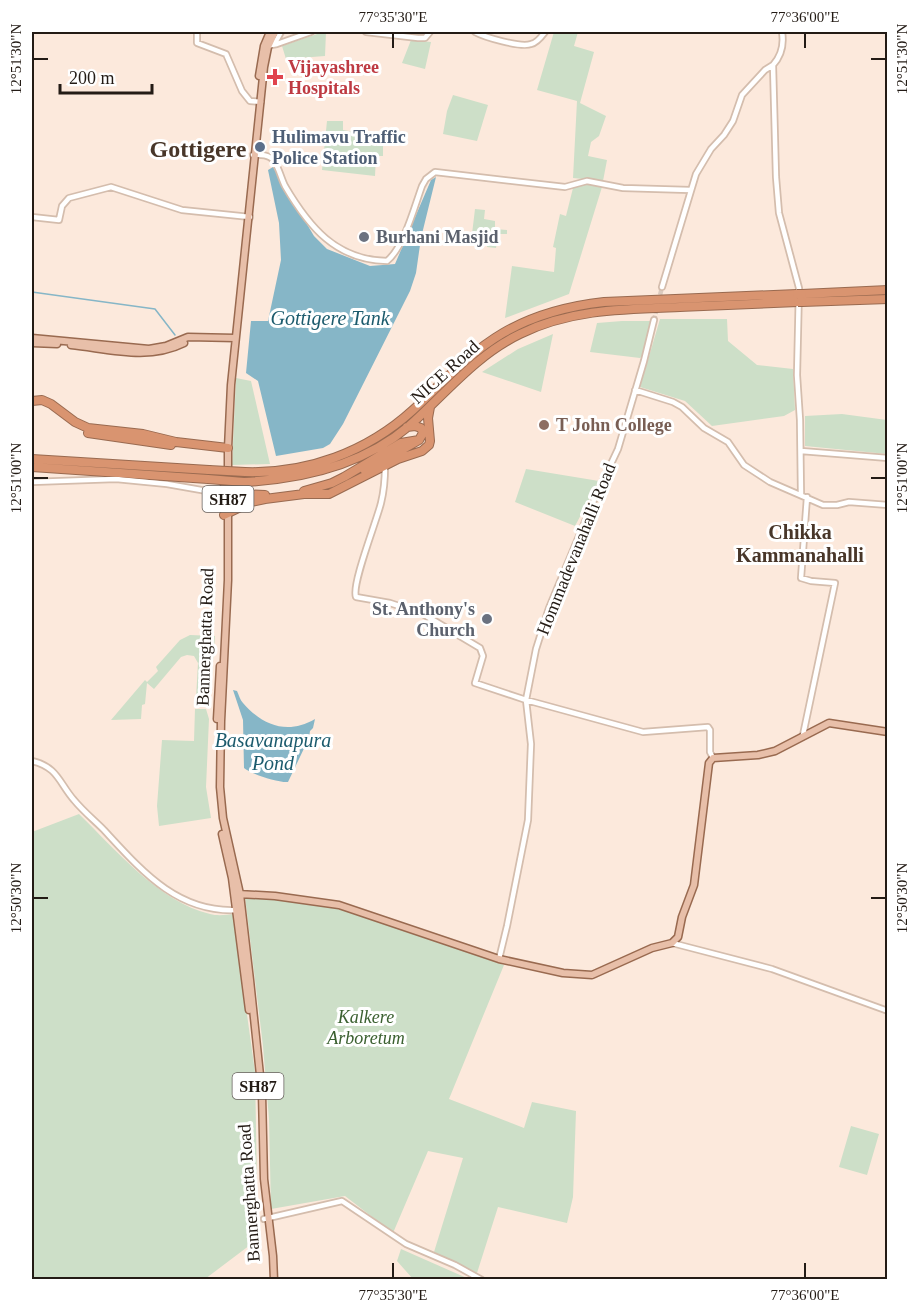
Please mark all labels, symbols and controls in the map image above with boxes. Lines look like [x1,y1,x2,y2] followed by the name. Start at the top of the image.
[359,9,428,25] text: 77°35'30"E
[771,9,840,25] text: 77°36'00"E
[8,24,24,94] text: 12°51'30"N
[894,24,910,94] text: 12°51'30"N
[60,57,152,95] scale bar
[288,57,379,98] place label: Vijayashree Hospitals
[69,68,115,88] text: 200 m
[266,68,284,86] marker: Vijayashree Hospitals
[272,127,406,168] place label: Hulimavu Traffic Police Station
[150,136,247,162] district label: Gottigere
[253,140,267,154] marker: Hulimavu Traffic Police Station
[376,227,499,247] place label: Burhani Masjid
[357,230,371,244] marker: Burhani Masjid
[270,307,391,330] water label: Gottigere Tank
[407,336,483,408] street label: NICE Road
[556,415,672,435] place label: T John College
[537,418,551,432] marker: T John College
[8,443,24,513] text: 12°51'00"N
[894,443,910,513] text: 12°51'00"N
[532,460,620,638] street label: Hommadevanahalli Road
[202,486,254,512] road number: SH87
[736,521,864,566] district label: Chikka Kammanahalli
[193,568,217,706] street label: Bannerghatta Road
[372,599,475,640] place label: St. Anthony's Church
[480,612,494,626] marker: St. Anthony's Church
[215,729,331,774] water label: Basavanapura Pond
[8,863,24,933] text: 12°50'30"N
[894,863,910,933] text: 12°50'30"N
[326,1007,405,1048] park label: Kalkere Arboretum
[232,1073,284,1099] road number: SH87
[234,1123,264,1263] street label: Bannerghatta Road
[359,1287,428,1303] text: 77°35'30"E
[771,1287,840,1303] text: 77°36'00"E

